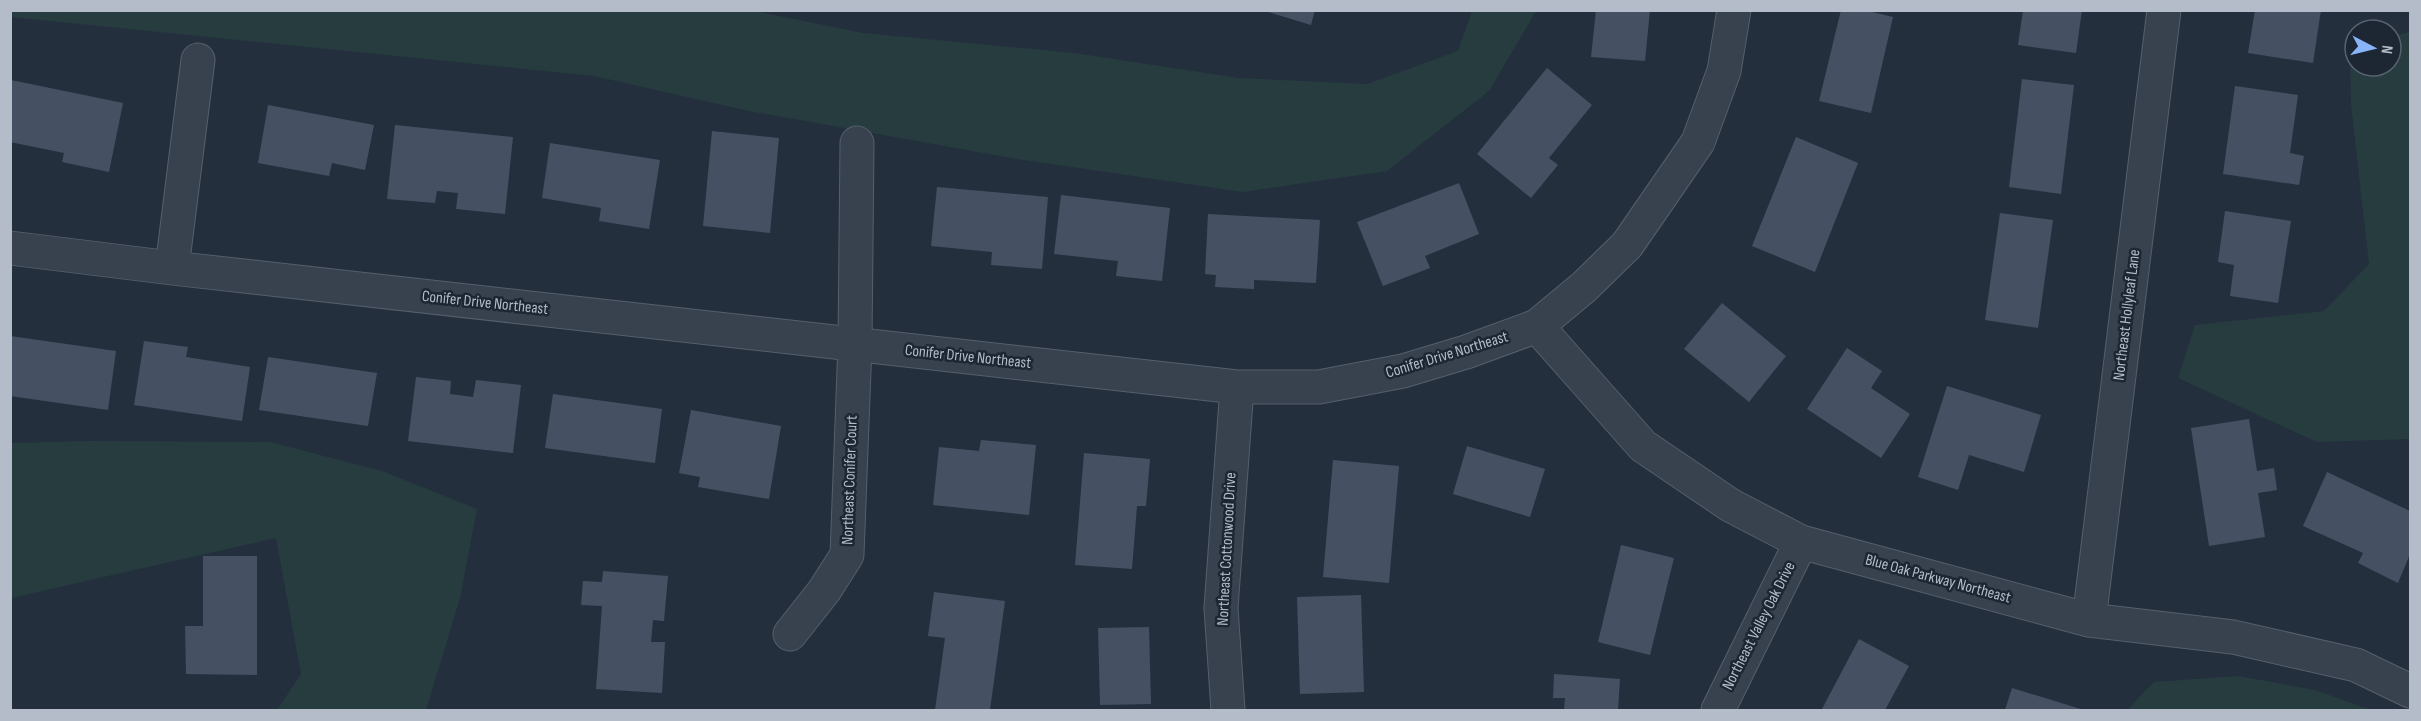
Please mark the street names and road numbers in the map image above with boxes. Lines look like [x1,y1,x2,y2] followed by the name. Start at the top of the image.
[2110,248,2144,382] street label: Northeast Hollyleaf Lane
[421,287,549,319] street label: Conifer Drive Northeast
[1384,327,1511,383] street label: Conifer Drive Northeast
[904,341,1032,373] street label: Conifer Drive Northeast
[838,415,862,545] street label: Northeast Conifer Court
[1213,472,1241,626] street label: Northeast Cottonwood Drive
[1863,550,2013,608] street label: Blue Oak Parkway Northeast
[1718,559,1800,693] street label: Northeast Valley Oak Drive

